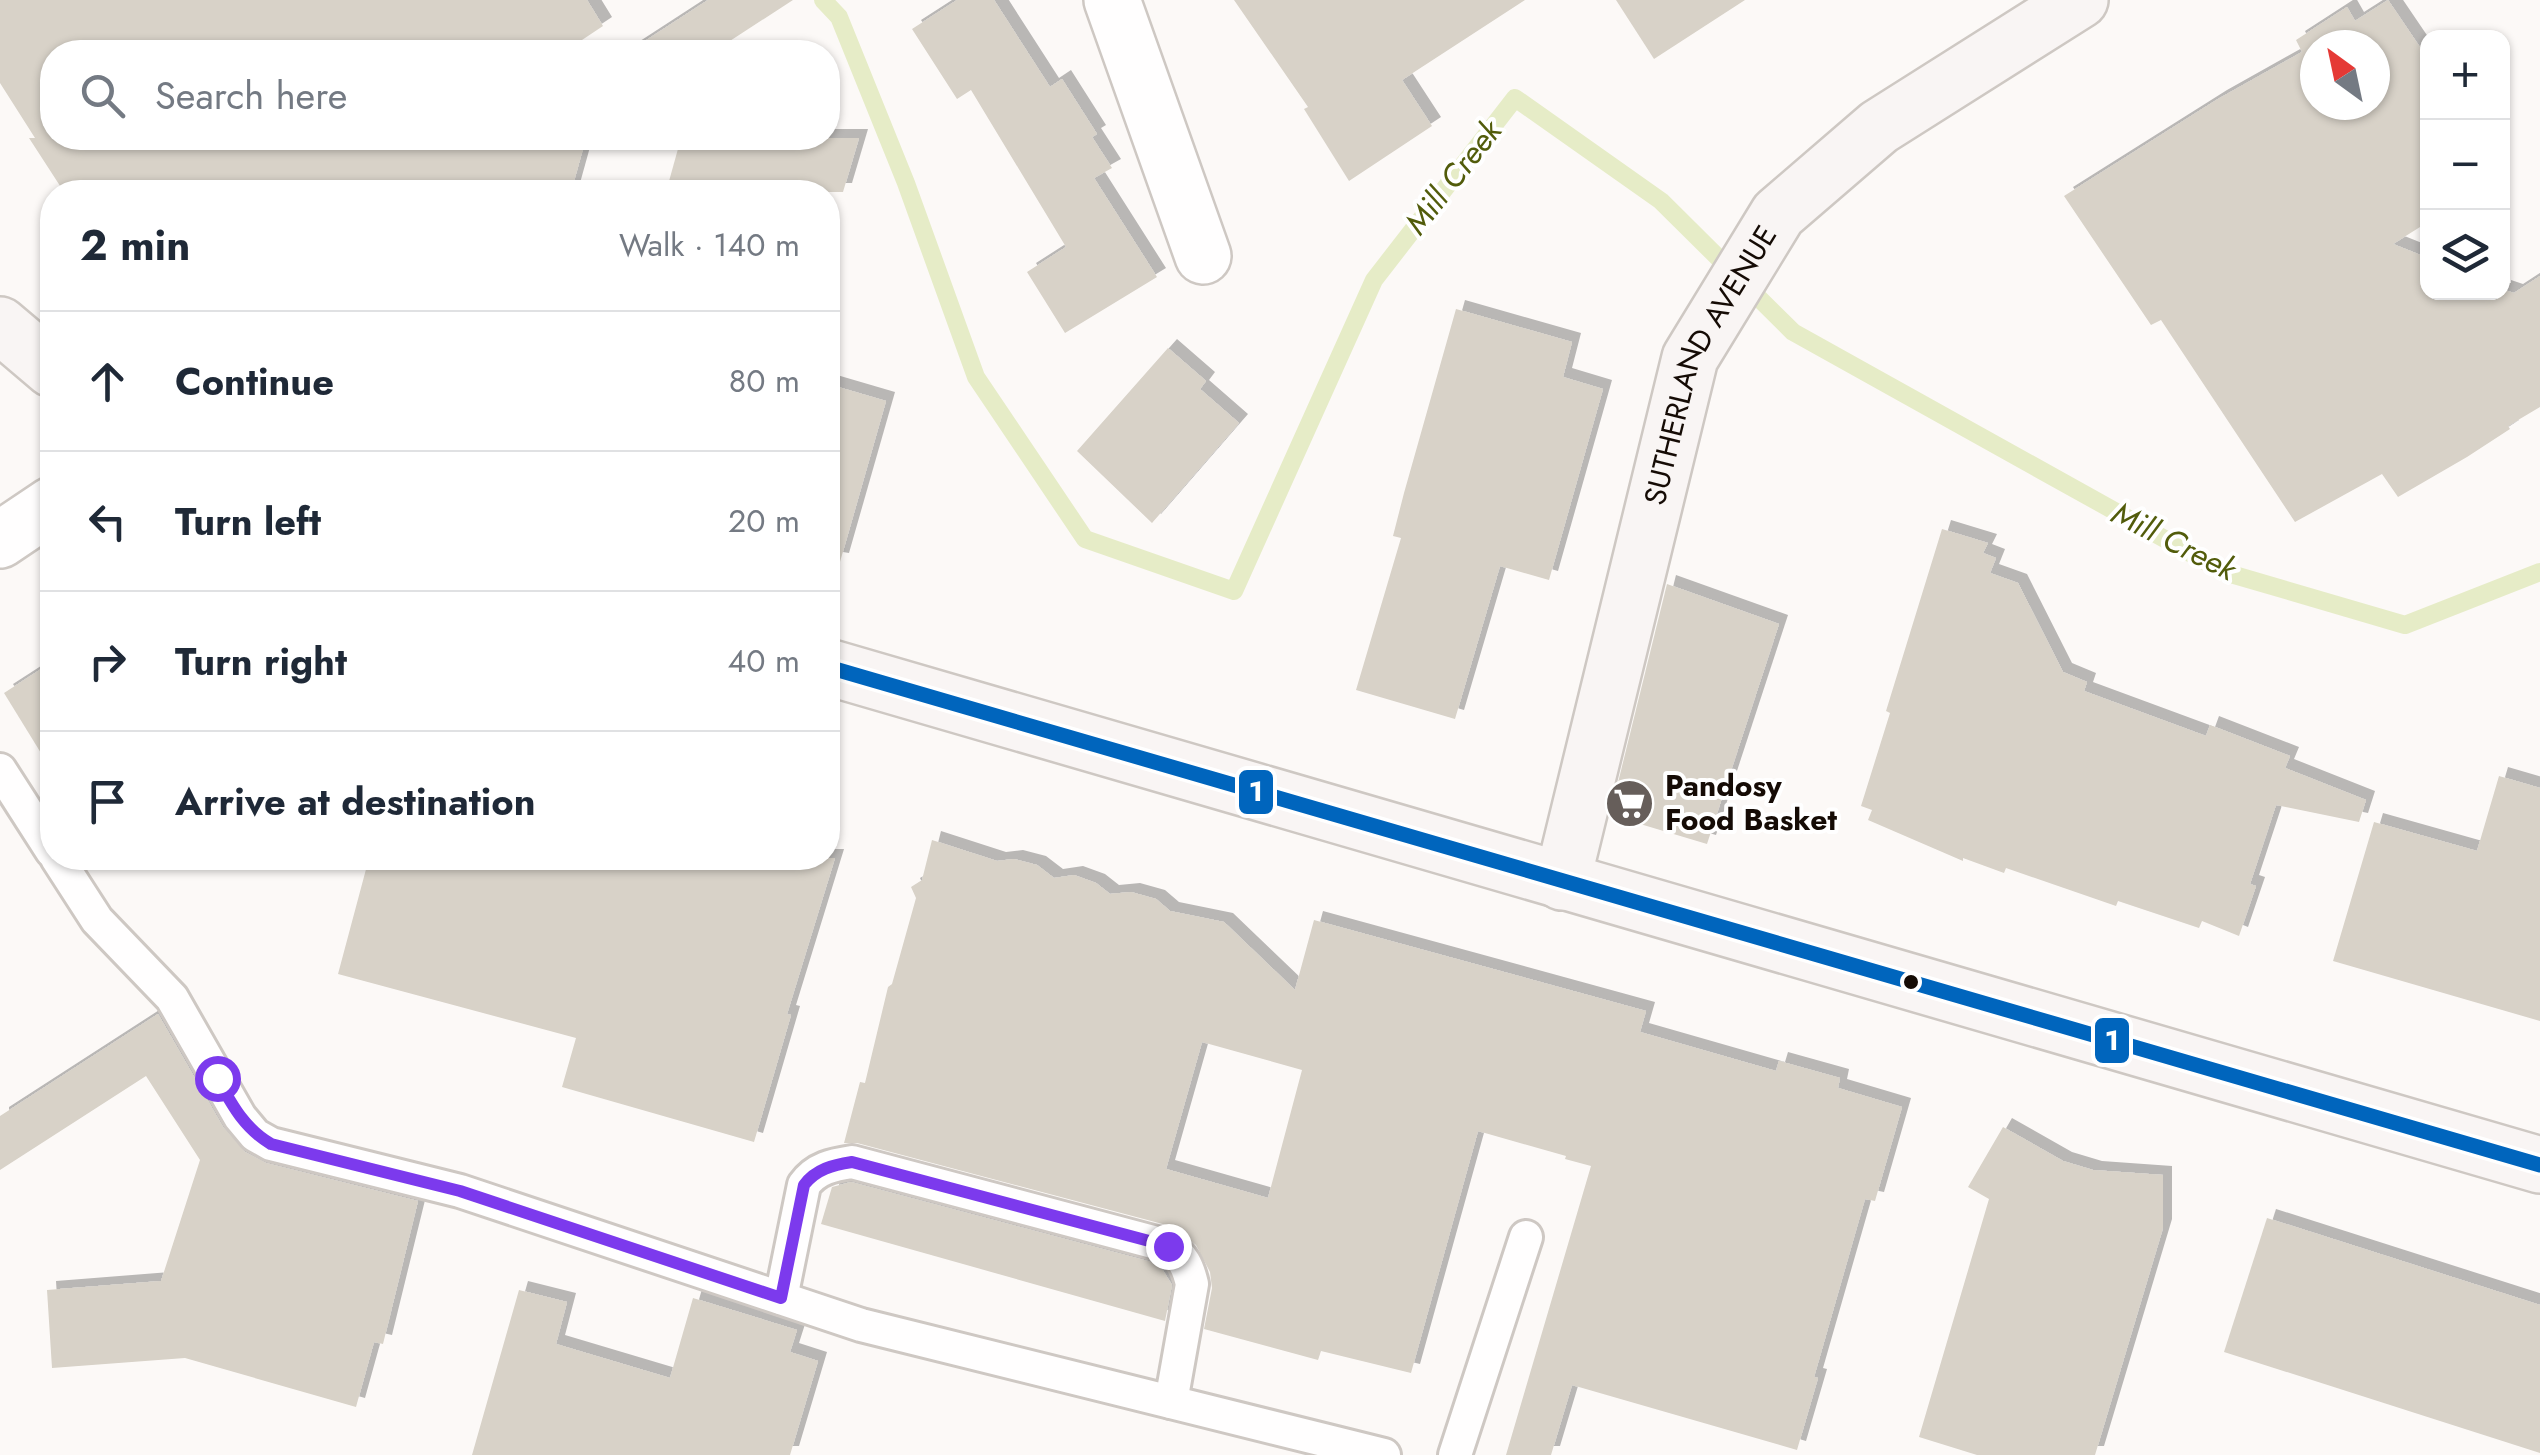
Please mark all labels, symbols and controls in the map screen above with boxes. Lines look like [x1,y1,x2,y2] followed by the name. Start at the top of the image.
[2300,30,2390,120] north arrow
[2420,30,2510,300] map controls
[2420,30,2510,120] button: +
[40,40,840,150] search box
[75,68,130,123] icon: search
[155,68,347,123] text: Search here
[1394,109,1513,244] water label: Mill Creek
[2420,120,2510,210] button: −
[2420,210,2510,300] button: layers
[80,215,190,276] text: 2 min
[1633,217,1787,509] street label: SUTHERLAND AVENUE
[619,222,800,268] text: Walk · 140 m
[80,354,135,409] icon: ahead
[175,354,334,409] text: Continue
[729,358,800,404] text: 80 m
[2104,490,2245,593] water label: Mill Creek
[80,494,135,549] icon: left
[175,494,321,549] text: Turn left
[728,498,800,544] text: 20 m
[80,634,135,689] icon: right
[175,634,347,689] text: Turn right
[728,638,800,684] text: 40 m
[1665,764,1837,841] place label: Pandosy Food Basket
[1237,768,1275,816] line badge: 1
[1249,771,1263,812] text: 1
[80,774,135,829] icon: arrive
[175,774,536,829] text: Arrive at destination
[1604,777,1656,829] supermarket icon: Pandosy Food Basket
[1901,972,1921,992] unlabelled marker
[2093,1016,2131,1065] line badge: 1
[2105,1020,2119,1061] text: 1
[195,1056,241,1102] route start
[1146,1224,1192,1270] route end

